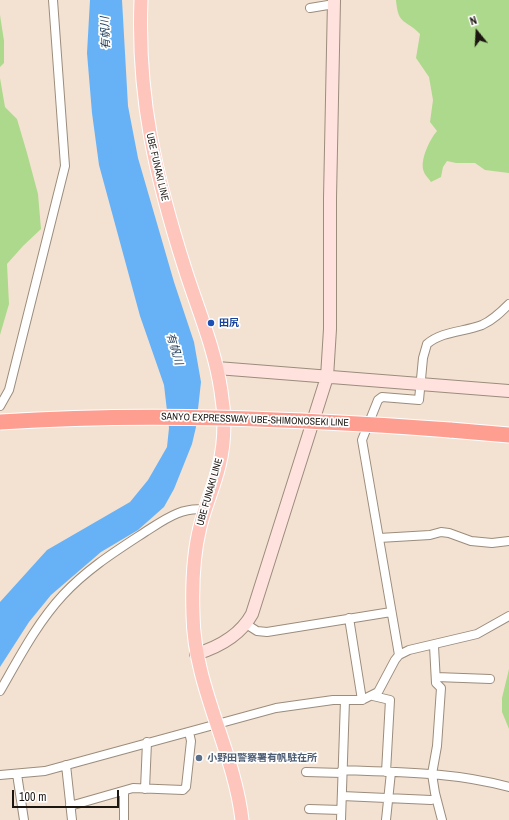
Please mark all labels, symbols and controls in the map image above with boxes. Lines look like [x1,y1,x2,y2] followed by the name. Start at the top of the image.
[457,12,497,52] north arrow
[468,13,479,28] text: N
[99,16,113,50] water label: 有帆川
[143,132,171,202] street label: UBE FUNAKI LINE
[219,317,239,329] place label: 田尻
[206,318,216,328] marker: 田尻
[163,331,185,367] water label: 有帆川
[161,411,349,429] street label: SANYO EXPRESSWAY UBE-SHIMONOSEKI LINE
[195,457,225,527] street label: UBE FUNAKI LINE
[207,752,317,764] place label: 小野田警察署有帆駐在所
[194,753,204,763] marker: 小野田警察署有帆駐在所
[14,782,121,808] scale bar
[19,789,46,805] text: 100 m

